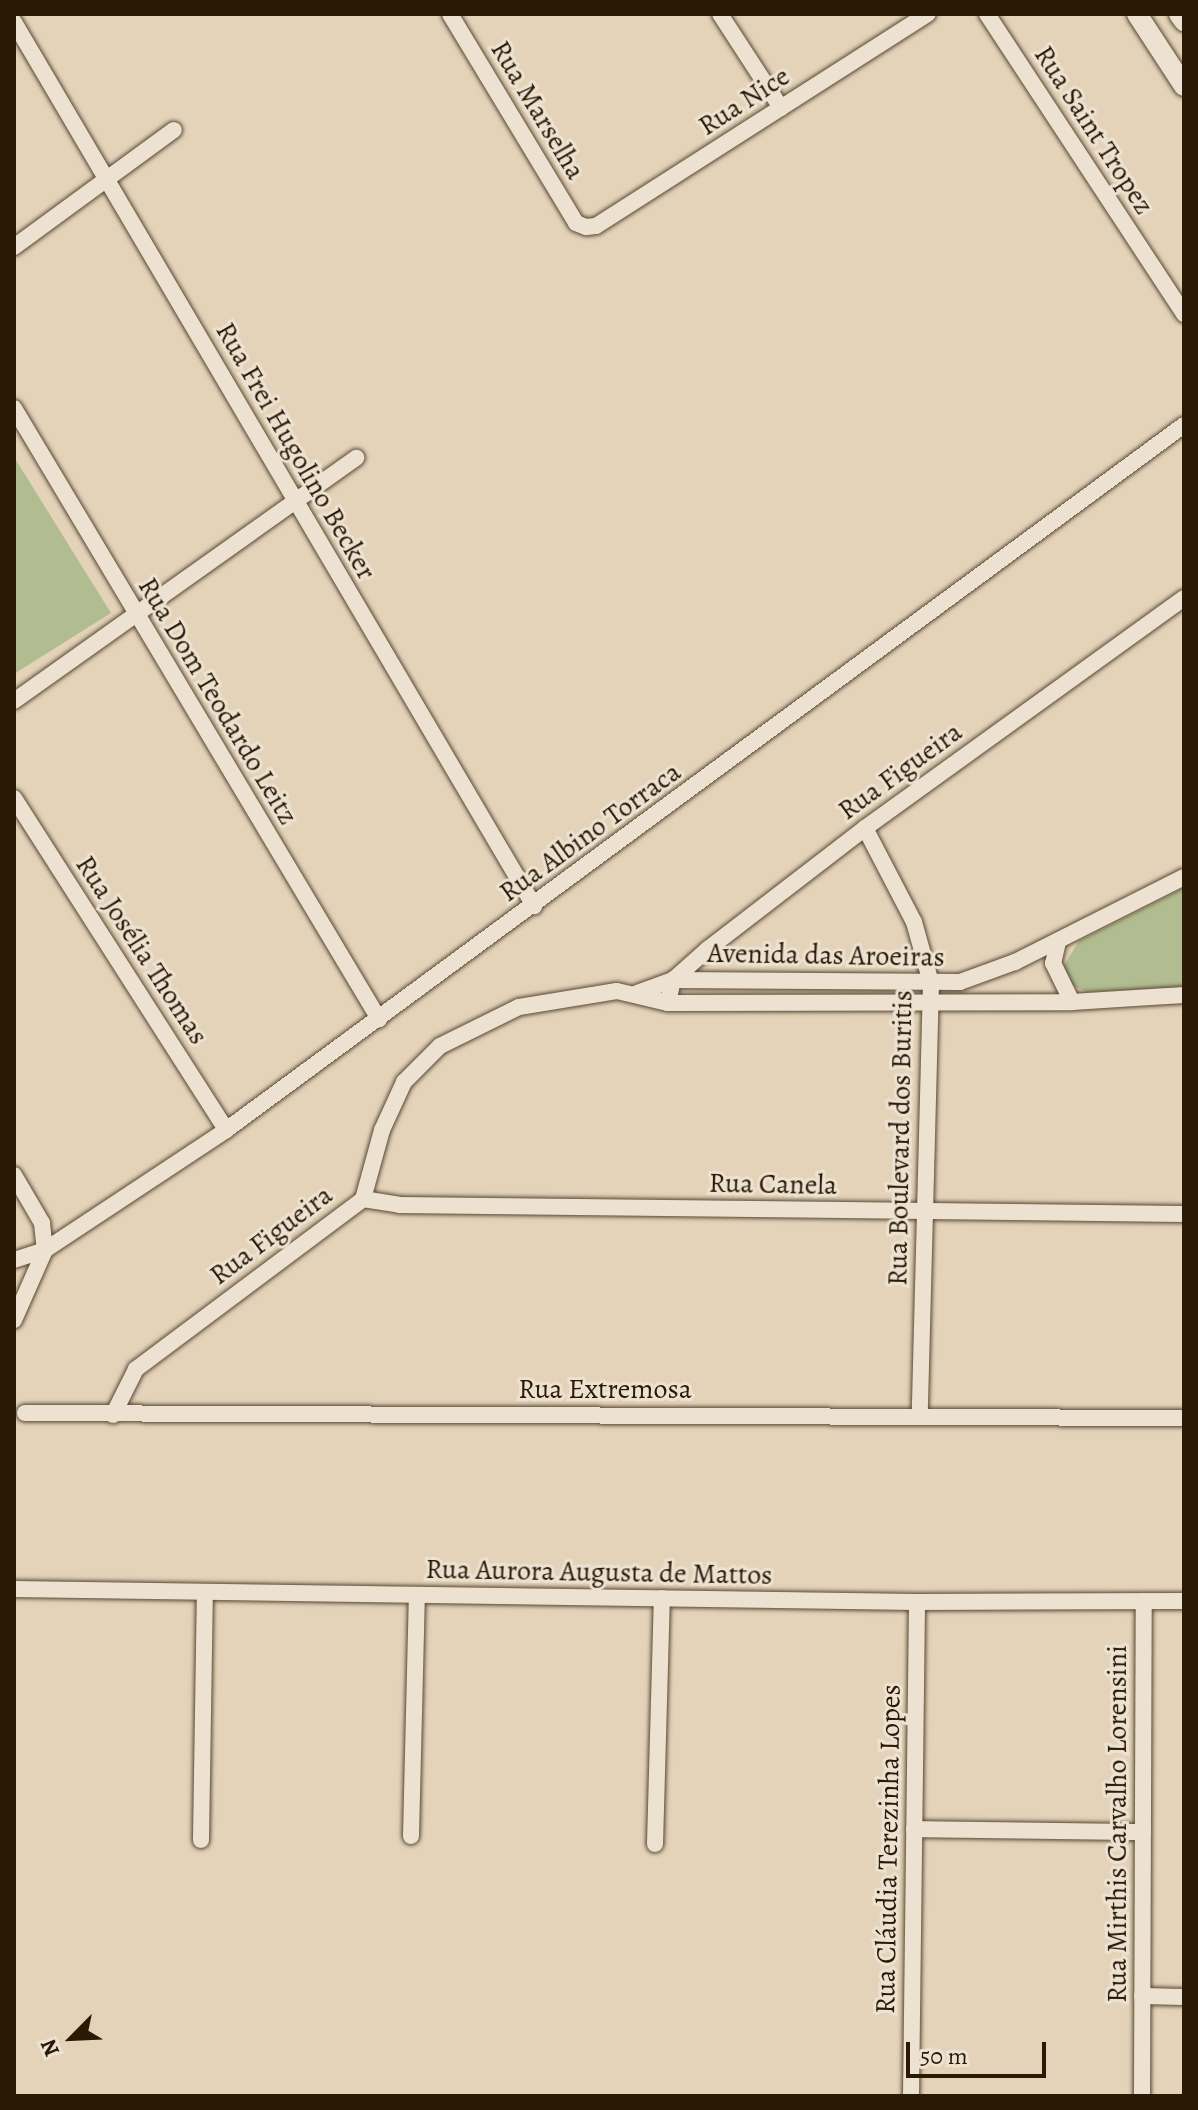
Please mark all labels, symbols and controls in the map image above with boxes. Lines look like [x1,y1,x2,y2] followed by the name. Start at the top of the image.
[483,35,593,185] street label: Rua Marselha
[1027,39,1161,221] street label: Rua Saint Tropez
[692,59,796,143] street label: Rua Nice
[209,316,383,586] street label: Rua Frei Hugolino Becker
[131,571,305,831] street label: Rua Dom Teodardo Leitz
[832,715,968,827] street label: Rua Figueira
[493,755,687,909] street label: Rua Albino Torraca
[68,849,216,1051] street label: Rua Josélia Thomas
[707,936,945,974] street label: Avenida das Aroeiras
[881,990,919,1286] street label: Rua Boulevard dos Buritis
[709,1166,837,1202] street label: Rua Canela
[203,1178,339,1292] street label: Rua Figueira
[518,1372,692,1406] street label: Rua Extremosa
[425,1552,773,1592] street label: Rua Aurora Augusta de Mattos
[1100,1645,1134,2003] street label: Rua Mirthis Carvalho Lorensini
[868,1684,908,2014] street label: Rua Cláudia Terezinha Lopes
[32,1998,112,2078] north arrow
[910,2026,1050,2076] scale bar
[33,2034,67,2061] text: N
[920,2040,968,2072] text: 50 m

